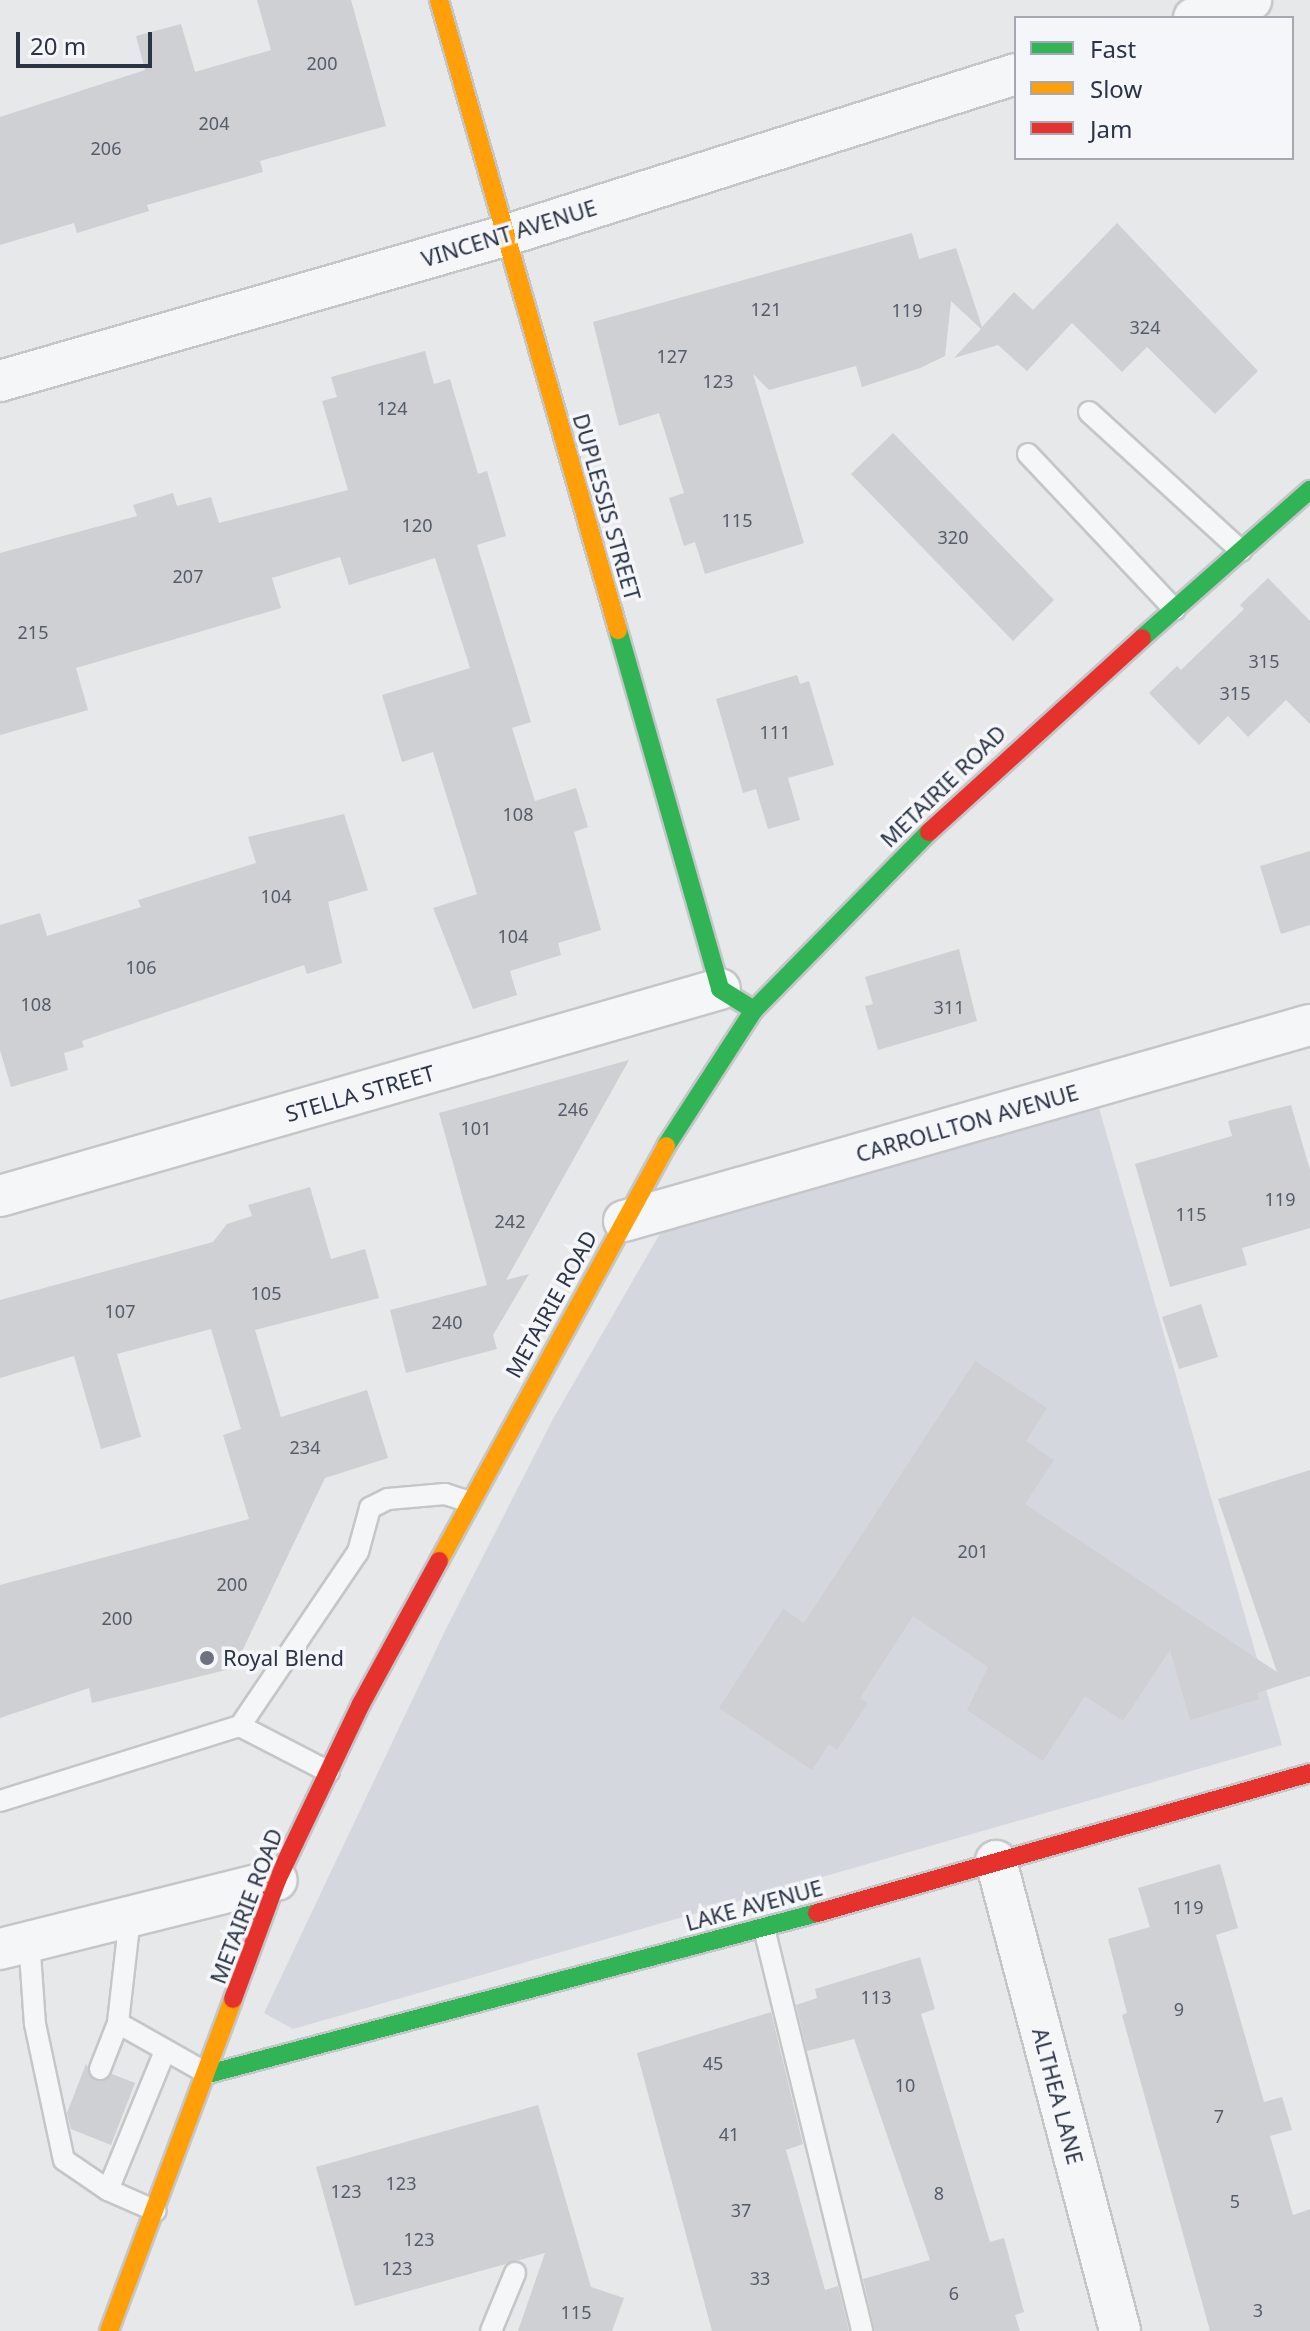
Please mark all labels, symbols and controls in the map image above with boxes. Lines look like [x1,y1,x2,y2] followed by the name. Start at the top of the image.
[20,16,156,66] scale bar
[1014,16,1294,160] legend
[30,29,86,62] text: 20 m
[1090,32,1136,65] text: Fast
[307,52,337,74] house number: 200
[1090,72,1142,105] text: Slow
[199,112,229,134] house number: 204
[1090,112,1132,145] text: Jam
[91,137,121,159] house number: 206
[418,194,600,272] street label: VINCENT AVENUE
[751,298,781,320] house number: 121
[892,299,922,321] house number: 119
[1130,316,1160,338] house number: 324
[657,345,687,367] house number: 127
[703,370,733,392] house number: 123
[377,397,407,419] house number: 124
[568,410,646,604] street label: DUPLESSIS STREET
[722,509,752,531] house number: 115
[402,514,432,536] house number: 120
[938,526,968,548] house number: 320
[173,565,203,587] house number: 207
[18,621,48,643] house number: 215
[1249,650,1279,672] house number: 315
[1220,682,1250,704] house number: 315
[875,720,1011,852] street label: METAIRIE ROAD
[760,721,790,743] house number: 111
[503,803,533,825] house number: 108
[261,885,291,907] house number: 104
[498,925,528,947] house number: 104
[126,956,156,978] house number: 106
[21,993,51,1015] house number: 108
[934,996,964,1018] house number: 311
[282,1059,438,1127] street label: STELLA STREET
[853,1079,1081,1167] street label: CARROLLTON AVENUE
[558,1098,588,1120] house number: 246
[461,1117,491,1139] house number: 101
[1265,1188,1295,1210] house number: 119
[1176,1203,1206,1225] house number: 115
[495,1210,525,1232] house number: 242
[500,1226,602,1382] street label: METAIRIE ROAD
[251,1282,281,1304] house number: 105
[105,1300,135,1322] house number: 107
[432,1311,462,1333] house number: 240
[290,1436,320,1458] house number: 234
[958,1540,988,1562] house number: 201
[217,1573,247,1595] house number: 200
[102,1607,132,1629] house number: 200
[223,1645,344,1671] place label: Royal Blend
[198,1649,216,1667] marker: Royal Blend
[204,1825,288,1987] street label: METAIRIE ROAD
[683,1874,825,1936] street label: LAKE AVENUE
[1173,1896,1203,1918] house number: 119
[861,1986,891,2008] house number: 113
[1174,1998,1184,2020] house number: 9
[1027,2025,1089,2167] street label: ALTHEA LANE
[703,2052,723,2074] house number: 45
[895,2074,915,2096] house number: 10
[1214,2105,1224,2127] house number: 7
[719,2123,739,2145] house number: 41
[386,2172,416,2194] house number: 123
[331,2180,361,2202] house number: 123
[934,2182,944,2204] house number: 8
[1230,2190,1240,2212] house number: 5
[731,2199,751,2221] house number: 37
[404,2228,434,2250] house number: 123
[382,2257,412,2279] house number: 123
[750,2267,770,2289] house number: 33
[949,2282,959,2304] house number: 6
[1253,2299,1263,2321] house number: 3
[561,2301,591,2323] house number: 115

